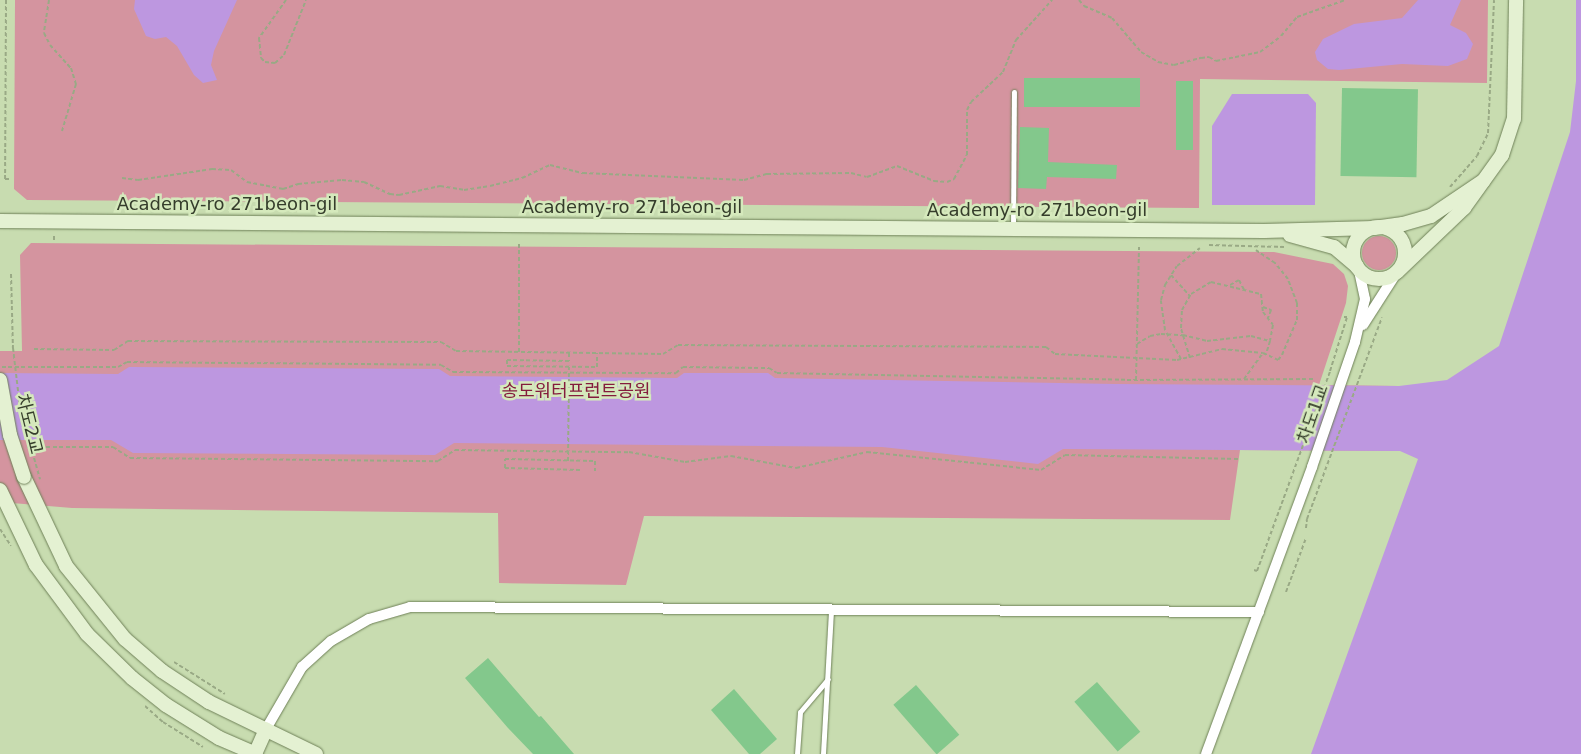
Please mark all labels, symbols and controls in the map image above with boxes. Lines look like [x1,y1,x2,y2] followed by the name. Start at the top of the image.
[117,193,337,215] street label: Academy-ro 271beon-gil
[522,196,742,218] street label: Academy-ro 271beon-gil
[927,199,1147,221] street label: Academy-ro 271beon-gil
[501,380,651,402] park label: 송도워터프런트공원
[1293,382,1333,446] street label: 차도1교
[11,392,47,456] street label: 차도2교

